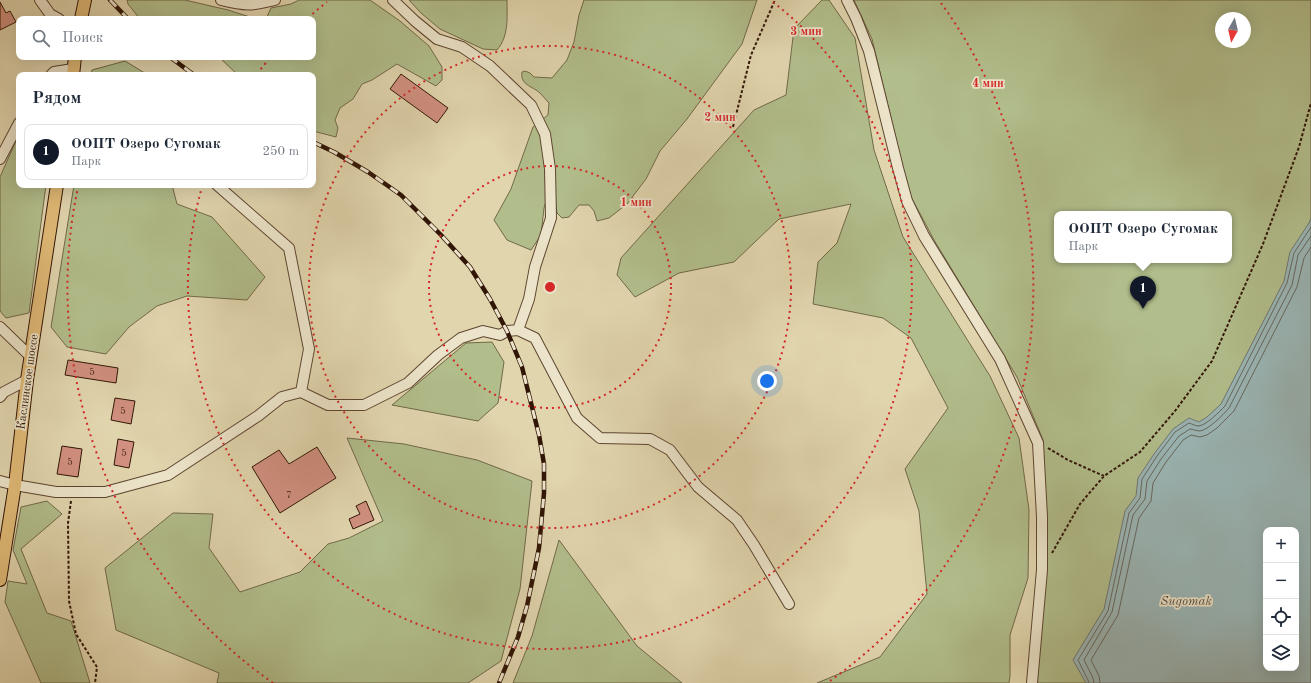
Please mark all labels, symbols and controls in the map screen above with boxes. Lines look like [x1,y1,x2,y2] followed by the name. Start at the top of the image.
[1215,12,1251,48] north arrow
[16,16,316,60] search box
[790,26,822,38] text: 3 мин
[30,27,52,49] icon: search
[62,31,103,46] text: Поиск
[972,78,1004,90] text: 4 мин
[32,90,81,107] text: Рядом
[704,112,736,124] text: 2 мин
[71,137,221,152] text: ООПТ Озеро Сугомак
[42,145,50,158] text: 1
[262,145,299,158] text: 250 m
[71,155,101,168] text: Парк
[620,197,652,209] text: 1 мин
[1054,211,1232,263] popup
[1068,222,1218,237] text: ООПТ Озеро Сугомак
[1068,240,1098,253] text: Парк
[1130,276,1156,309] pin: 1
[543,280,557,294] centre of rings
[15,333,41,430] street label: Каслинское шоссе
[89,367,95,377] house number: 5
[757,371,777,391] your location
[120,406,126,416] house number: 5
[121,448,127,458] house number: 5
[67,457,73,467] house number: 5
[286,490,292,500] house number: 7
[1263,527,1299,671] map controls
[1263,527,1299,563] button: +
[1263,563,1299,599] button: −
[1160,595,1212,608] water label: Sugomak
[1263,599,1299,635] button: locate
[1263,635,1299,671] button: layers

